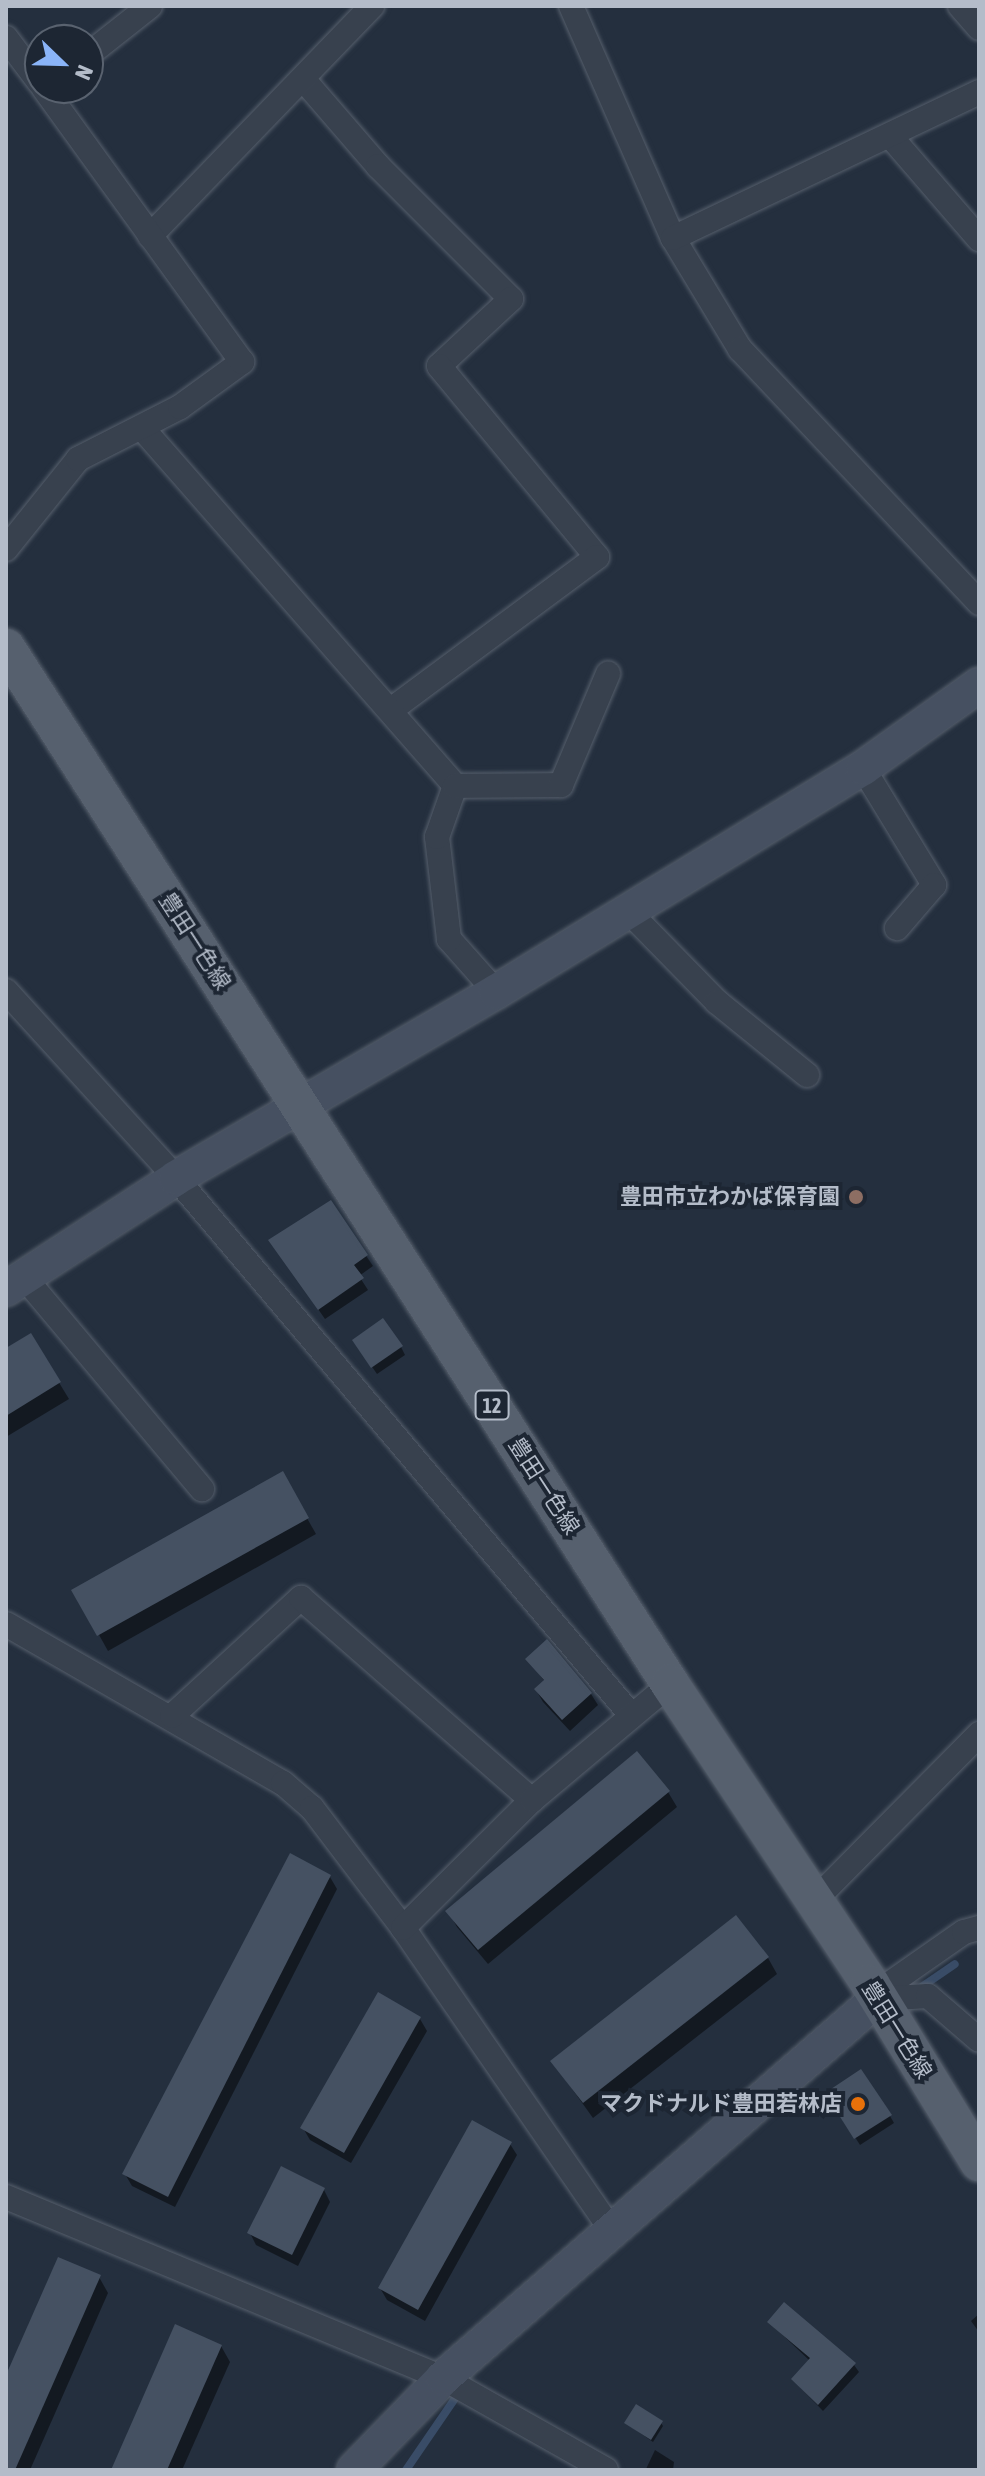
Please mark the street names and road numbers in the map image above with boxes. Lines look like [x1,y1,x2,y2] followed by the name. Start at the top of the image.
[154,888,236,994] street label: 豊田一色線
[474,1389,510,1421] road number: 12
[503,1433,585,1539] street label: 豊田一色線
[857,1976,937,2084] street label: 豊田一色線

